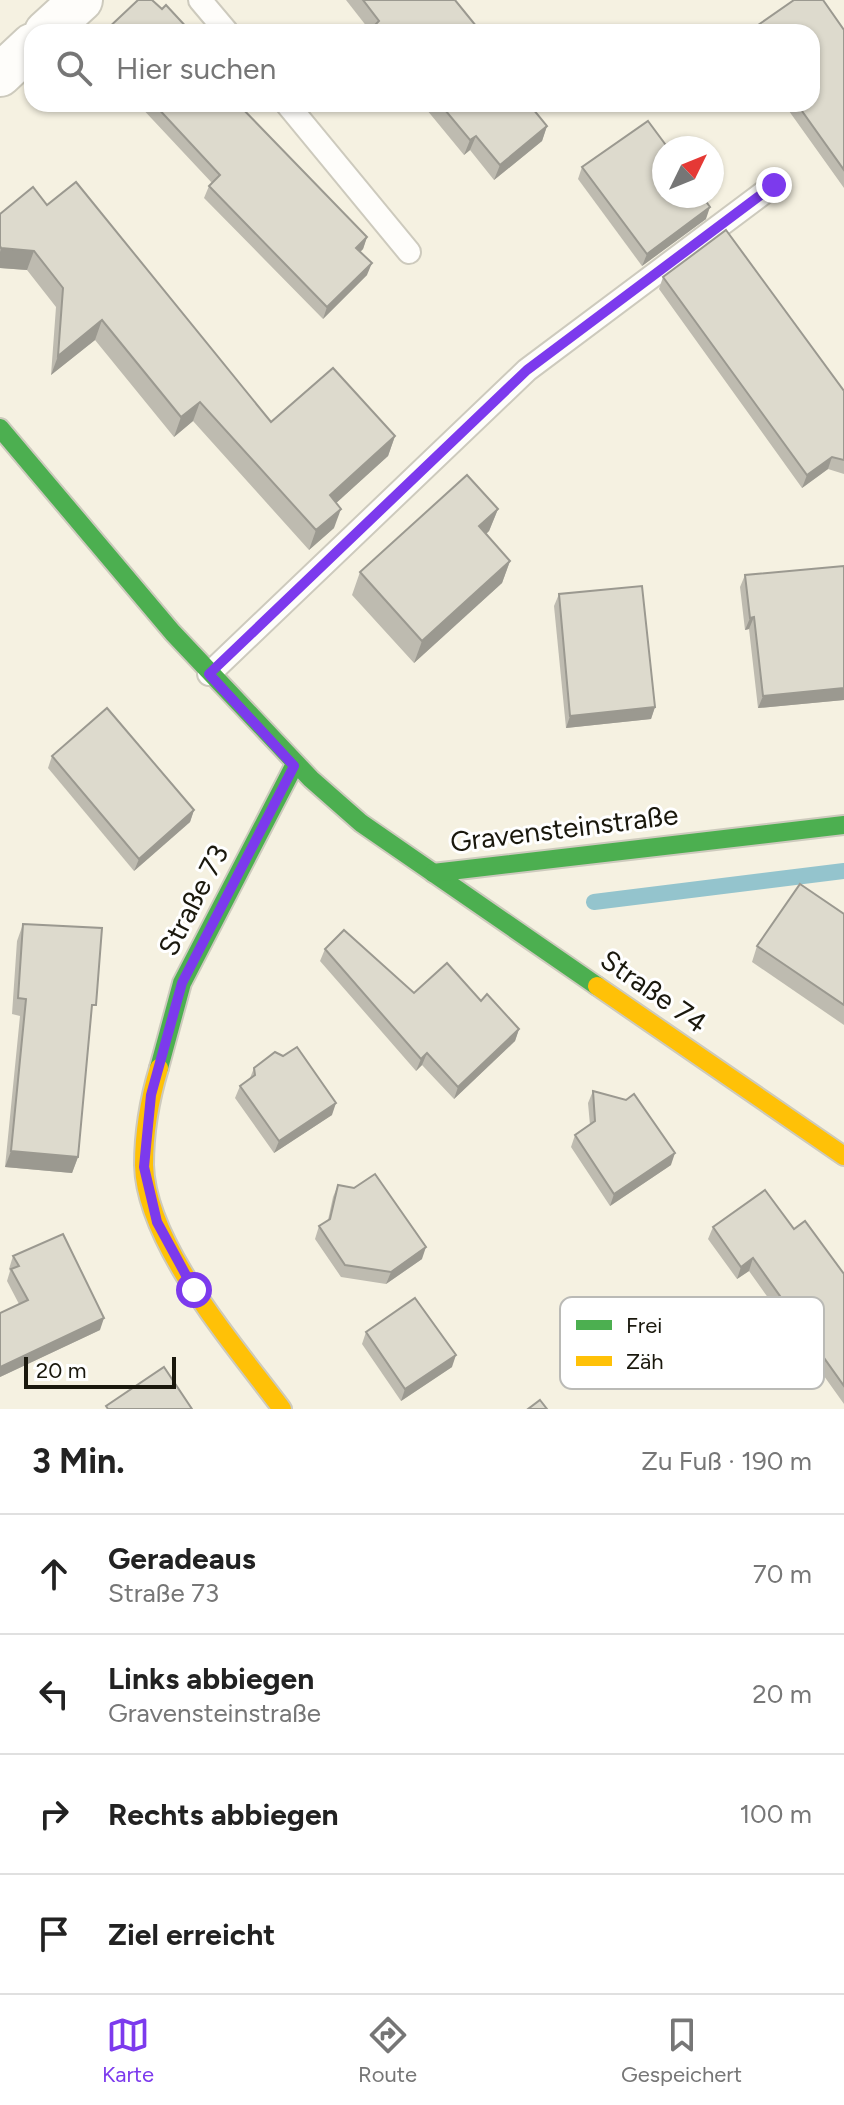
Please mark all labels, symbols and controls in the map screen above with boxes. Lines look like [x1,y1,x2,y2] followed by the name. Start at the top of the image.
[24,24,820,112] search box
[52,46,96,90] icon: search
[116,50,276,87] text: Hier suchen
[652,136,724,208] north arrow
[756,167,792,203] route end
[448,797,680,859] street label: Gravensteinstraße
[151,839,235,961] street label: Straße 73
[594,942,714,1040] street label: Straße 74
[176,1272,212,1308] route start
[560,1297,824,1389] legend
[626,1312,662,1339] text: Frei
[626,1348,664,1375] text: Zäh
[24,1353,176,1389] scale bar
[36,1357,87,1384] text: 20 m
[32,1441,125,1482] text: 3 Min.
[641,1445,812,1477] text: Zu Fuß · 190 m
[108,1540,256,1577] text: Geradeaus
[32,1552,76,1596] icon: ahead
[753,1558,812,1590] text: 70 m
[108,1577,219,1609] text: Straße 73
[108,1660,314,1697] text: Links abbiegen
[32,1672,76,1716] icon: left
[752,1678,812,1710] text: 20 m
[108,1697,321,1729] text: Gravensteinstraße
[32,1792,76,1836] icon: right
[108,1796,339,1833] text: Rechts abbiegen
[739,1798,812,1830] text: 100 m
[32,1912,76,1956] icon: arrive
[108,1916,275,1953] text: Ziel erreicht
[102,2013,154,2088] tab: Karte
[358,2013,417,2088] tab: Route
[621,2013,742,2088] tab: Gespeichert

